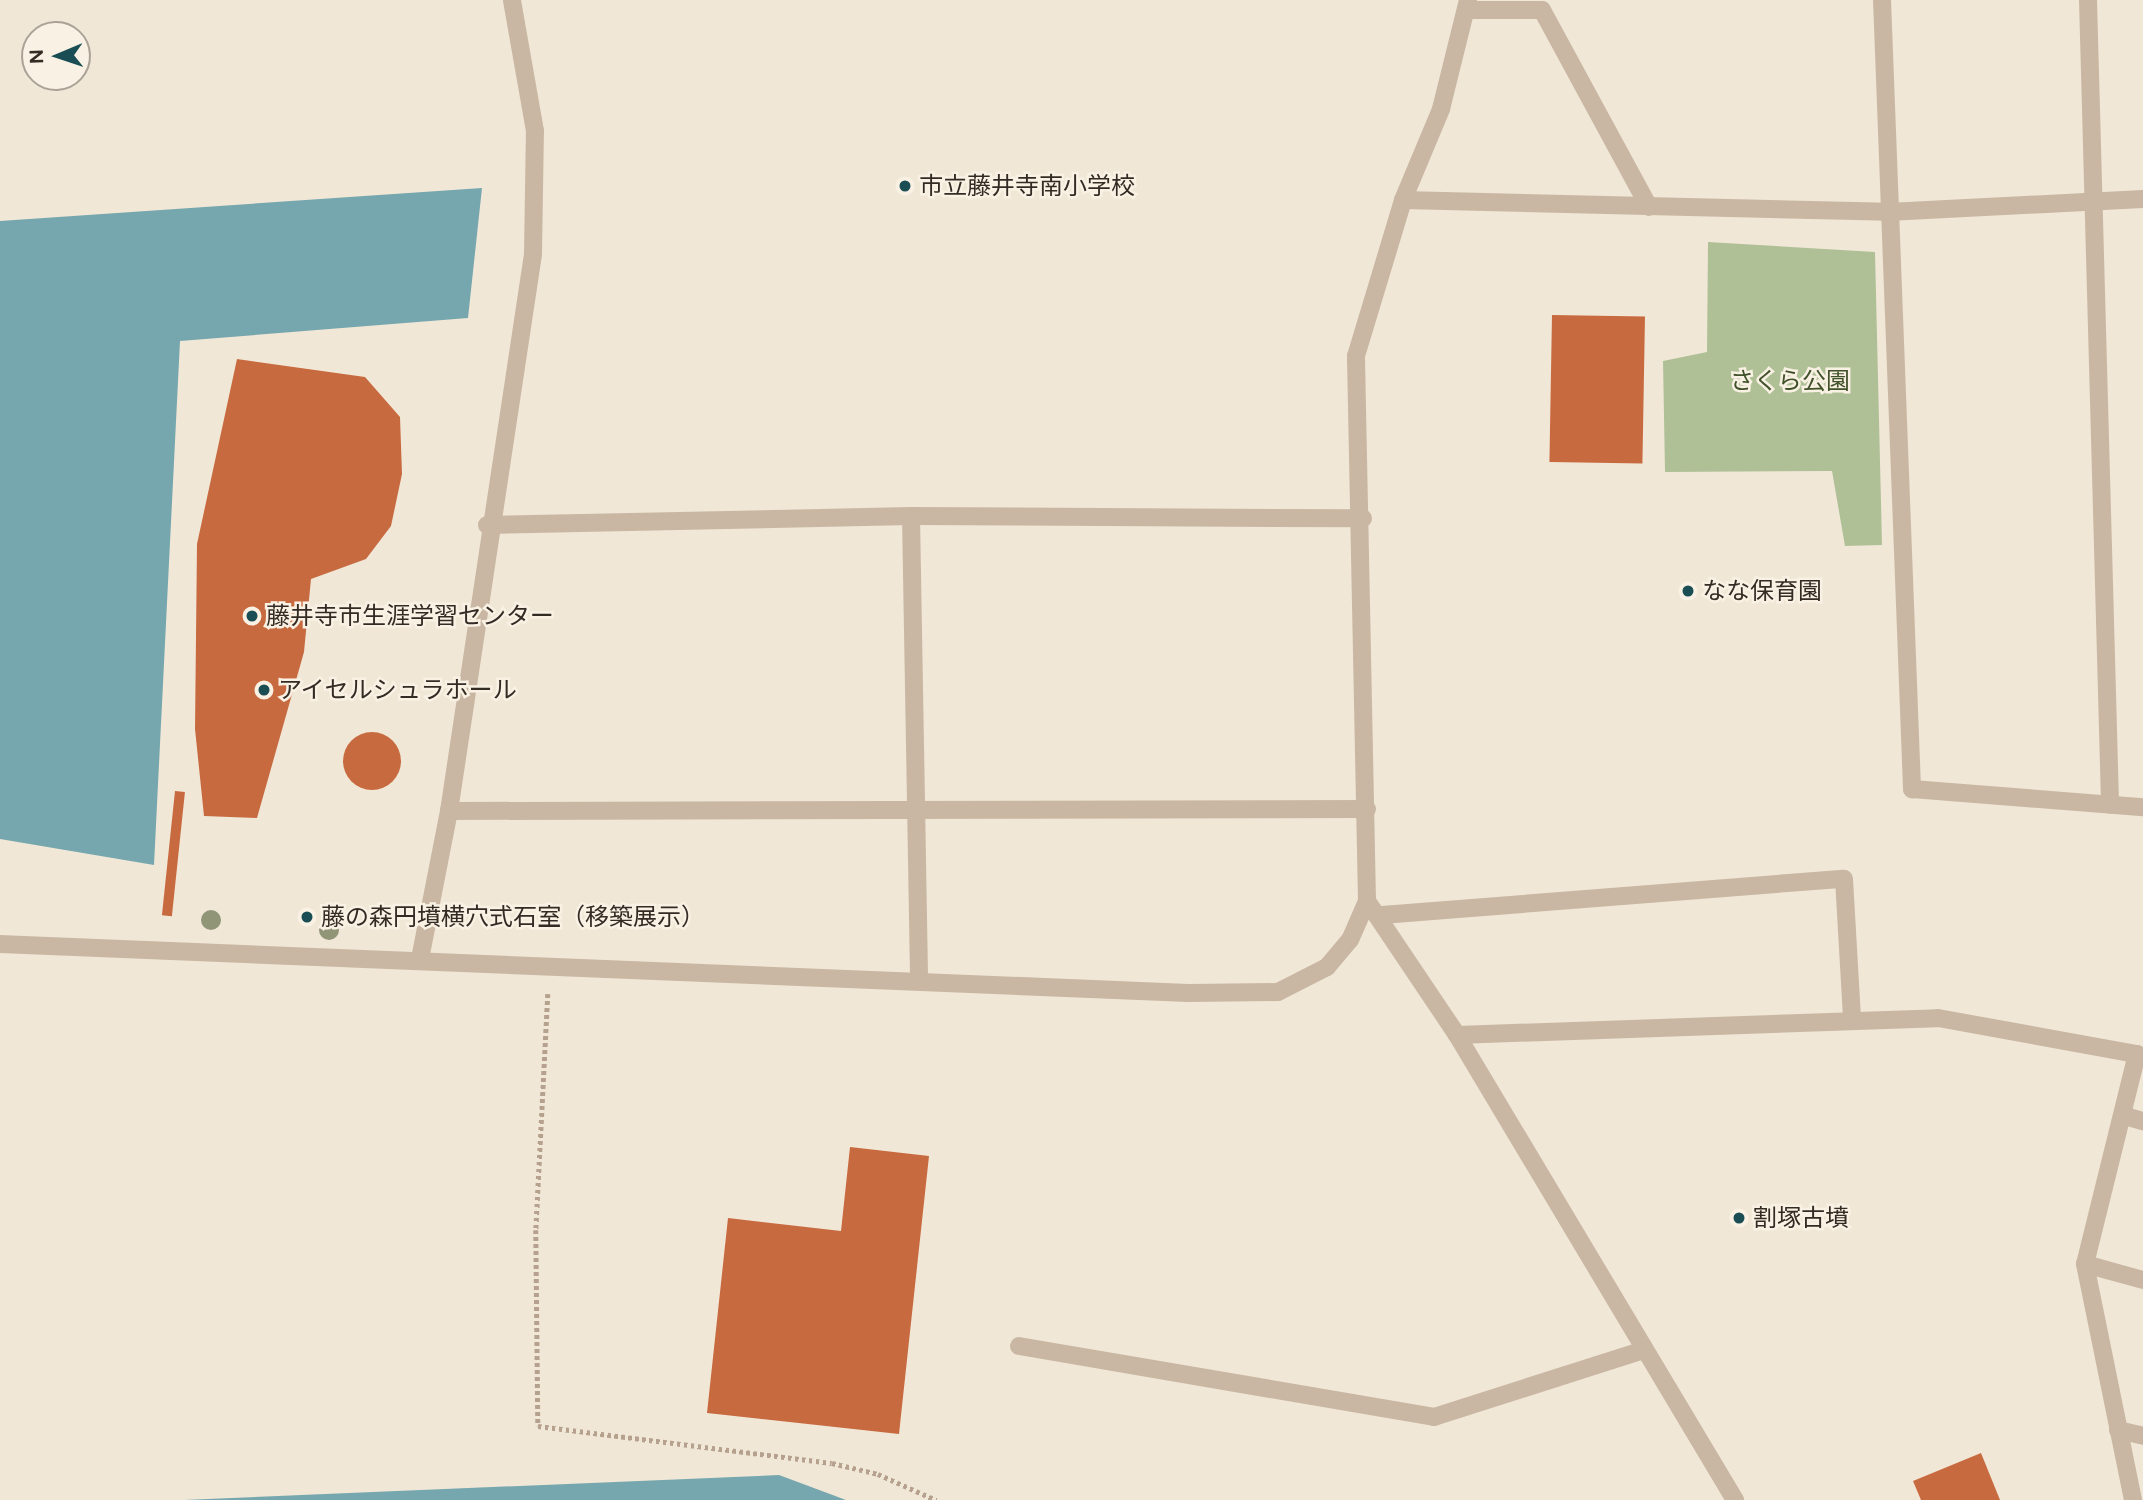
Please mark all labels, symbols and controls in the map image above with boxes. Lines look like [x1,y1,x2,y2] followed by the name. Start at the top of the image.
[21,21,91,91] north arrow
[25,49,48,64] text: N
[919,172,1135,200] place label: 市立藤井寺南小学校
[897,178,913,194] marker: 市立藤井寺南小学校
[1730,367,1850,395] park label: さくら公園
[1702,577,1822,605] place label: なな保育園
[1680,583,1696,599] marker: なな保育園
[266,602,554,630] place label: 藤井寺市生涯学習センター
[244,608,260,624] marker: 藤井寺市生涯学習センター
[278,676,518,704] place label: アイセルシュラホール
[256,682,272,698] marker: アイセルシュラホール
[321,903,705,931] place label: 藤の森円墳横穴式石室（移築展示）
[299,909,315,925] marker: 藤の森円墳横穴式石室（移築展示）
[1753,1204,1849,1232] place label: 割塚古墳
[1731,1210,1747,1226] marker: 割塚古墳

